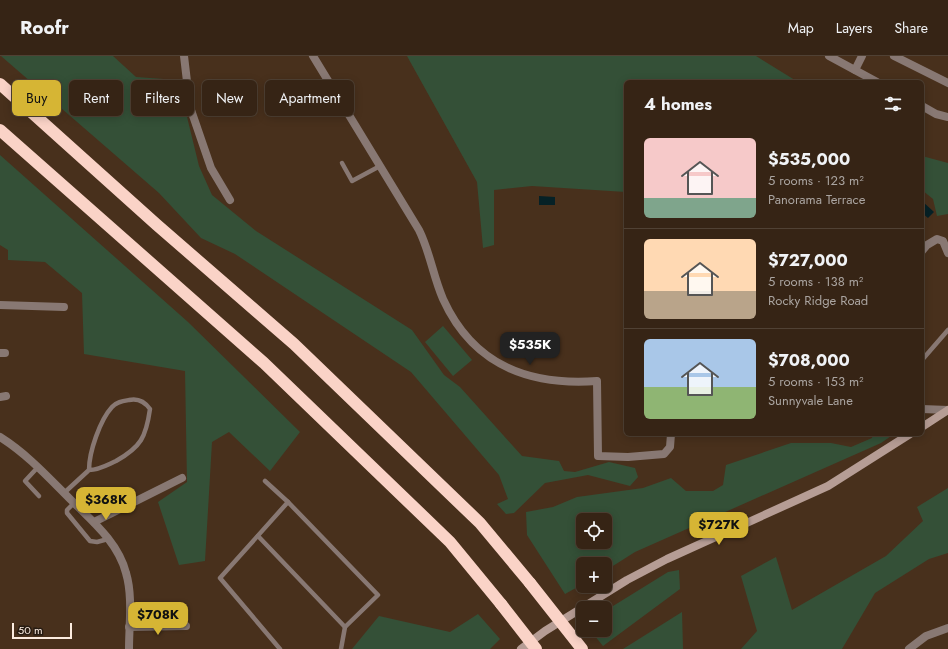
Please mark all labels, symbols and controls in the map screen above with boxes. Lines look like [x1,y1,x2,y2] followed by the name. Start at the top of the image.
[20,14,69,41] text: Roofr
[788,18,814,38] text: Map
[836,18,872,38] text: Layers
[894,18,928,38] text: Share
[12,80,61,116] chip: Buy
[69,80,123,116] chip: Rent
[131,80,194,116] chip: Filters
[202,80,257,116] chip: New
[265,80,354,116] chip: Apartment
[644,92,712,116] text: 4 homes
[882,93,904,115] icon: filters
[768,147,850,171] text: $535,000
[676,154,724,202] icon: home
[768,171,864,190] text: 5 rooms · 123 m²
[768,190,865,209] text: Panorama Terrace
[768,248,848,272] text: $727,000
[676,255,724,303] icon: home
[768,272,863,291] text: 5 rooms · 138 m²
[768,291,868,310] text: Rocky Ridge Road
[502,332,558,366] pin: $535K
[509,335,551,354] text: $535K
[768,348,850,372] text: $708,000
[676,355,724,403] icon: home
[768,372,864,391] text: 5 rooms · 153 m²
[768,391,853,410] text: Sunnyvale Lane
[78,487,134,521] pin: $368K
[85,490,127,509] text: $368K
[691,512,747,546] pin: $727K
[576,513,612,637] map controls
[576,513,612,549] button: locate
[698,515,740,534] text: $727K
[576,557,612,593] button: +
[576,601,612,637] button: −
[130,602,186,636] pin: $708K
[137,605,179,624] text: $708K
[12,621,72,640] scale bar
[18,622,43,638] text: 50 m

